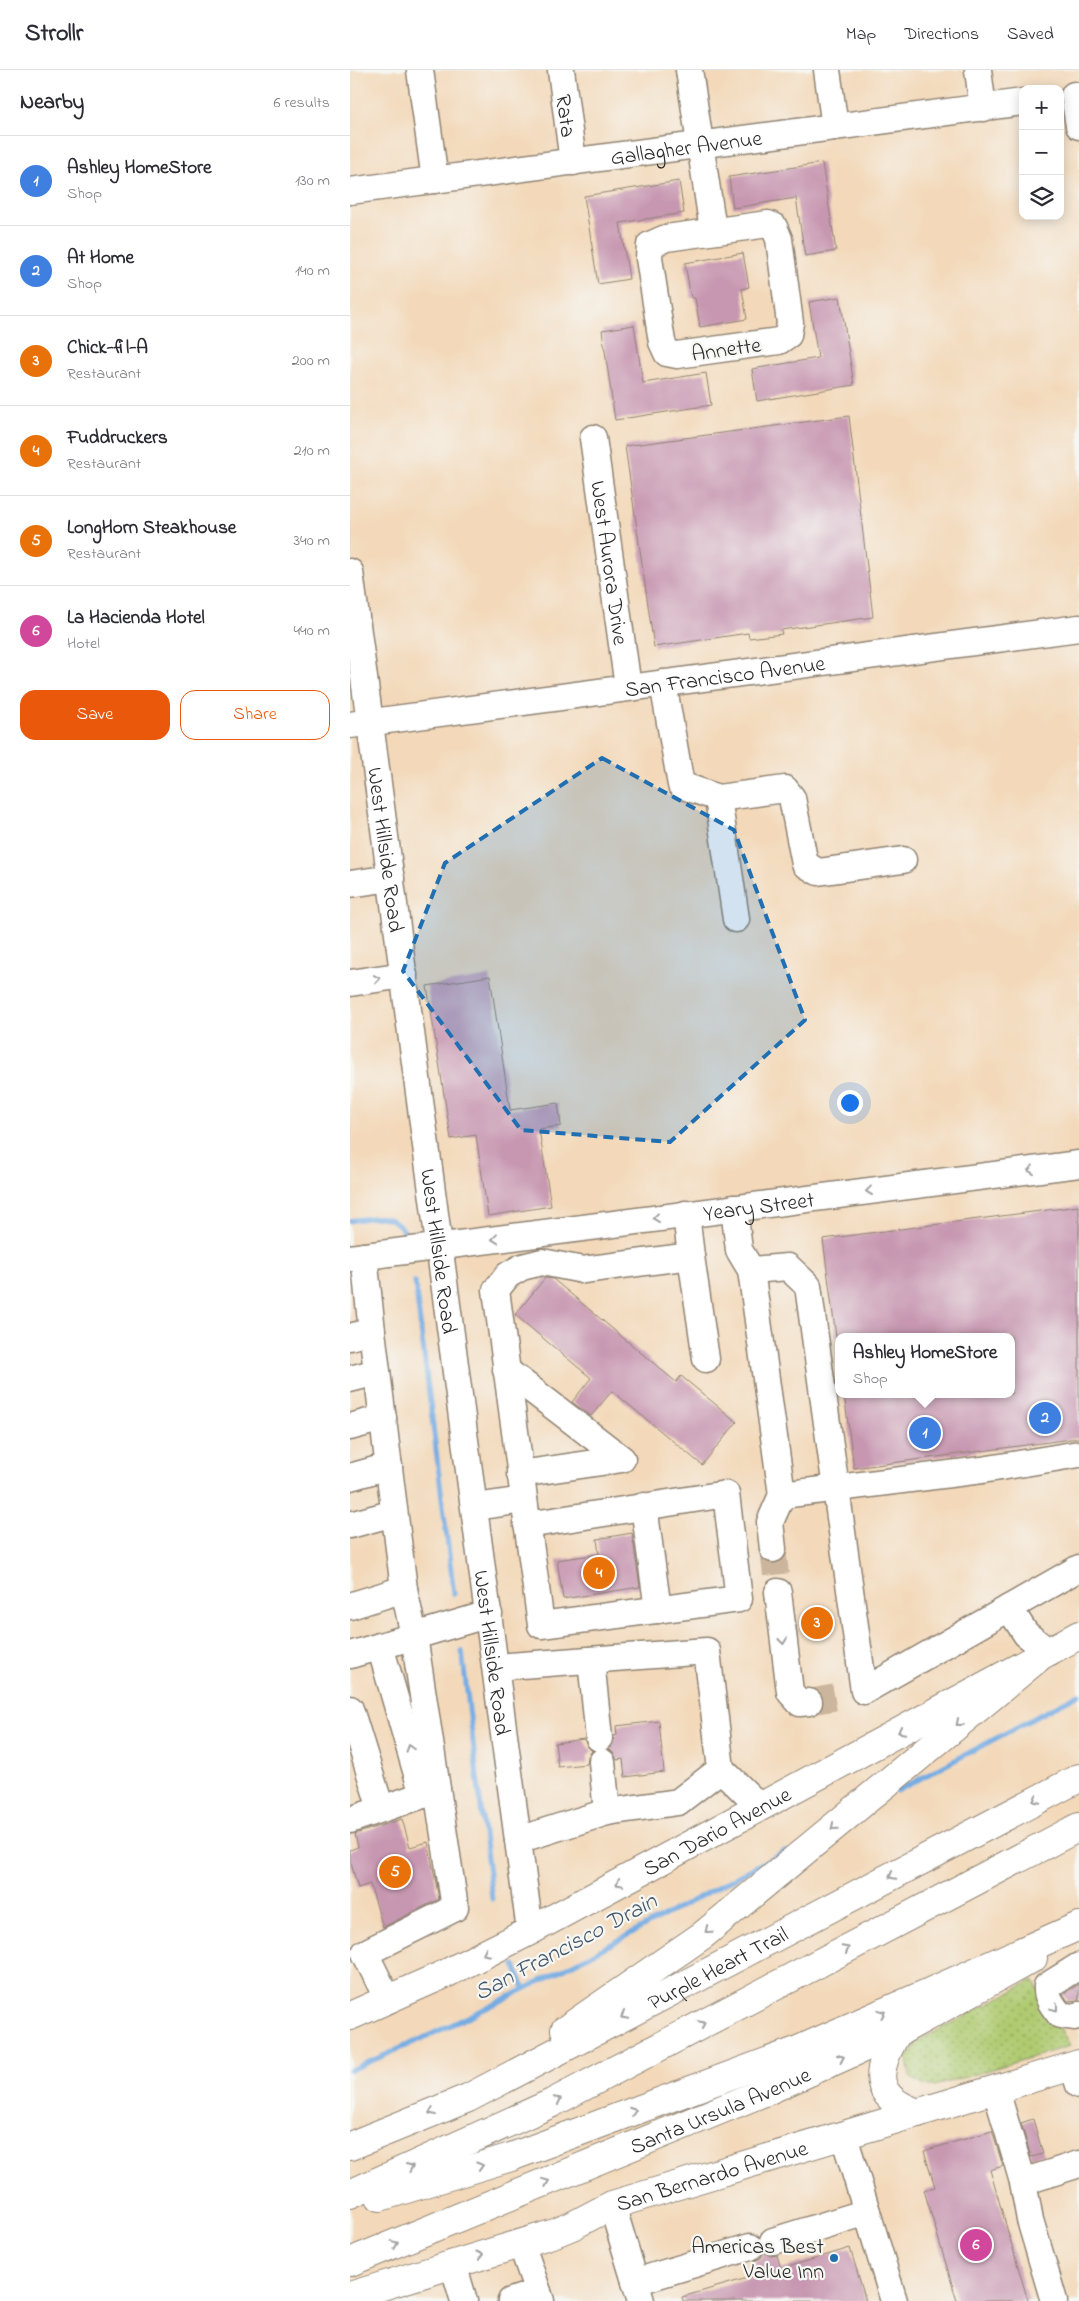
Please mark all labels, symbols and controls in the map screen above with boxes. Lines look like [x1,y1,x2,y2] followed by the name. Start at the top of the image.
[25,17,83,52] text: Strollr
[846,22,876,48] text: Map
[904,22,979,48] text: Directions
[1007,22,1054,48] text: Saved
[1019,85,1064,220] map controls
[1019,85,1064,130] button: +
[20,88,84,118] text: Nearby
[273,91,330,115] text: 6 results
[545,92,583,140] street label: Rata
[609,124,764,175] street label: Gallagher Avenue
[1019,130,1064,175] button: −
[67,155,211,182] text: Ashley HomeStore
[33,169,39,193] text: 1
[295,169,330,193] text: 130 m
[1019,175,1064,220] button: layers
[67,182,102,206] text: Shop
[67,245,134,272] text: At Home
[32,259,40,283] text: 2
[295,259,330,283] text: 140 m
[67,272,102,296] text: Shop
[690,330,763,372] street label: Annette
[67,335,148,362] text: Chick-fil-A
[33,349,39,373] text: 3
[292,349,330,373] text: 200 m
[67,362,141,386] text: Restaurant
[67,425,168,452] text: Fuddruckers
[33,439,39,463] text: 4
[294,439,330,463] text: 210 m
[67,452,141,476] text: Restaurant
[580,479,635,648] street label: West Aurora Drive
[67,515,236,542] text: LongHorn Steakhouse
[31,529,41,553] text: 5
[293,529,330,553] text: 340 m
[67,542,141,566] text: Restaurant
[67,605,205,632] text: La Hacienda Hotel
[32,619,40,643] text: 6
[293,619,330,643] text: 440 m
[67,632,100,656] text: Hotel
[623,649,827,707] street label: San Francisco Avenue
[20,690,170,740] button: Save
[180,690,330,740] button: Share
[357,766,411,934] street label: West Hillside Road
[373,974,381,985] one-way arrow
[837,1090,863,1116] your location
[1026,1165,1035,1175] one-way arrow
[410,1167,464,1336] street label: West Hillside Road
[701,1185,817,1231] street label: Yeary Street
[865,1185,873,1196] one-way arrow
[652,1212,660,1223] one-way arrow
[491,1233,499,1244] one-way arrow
[835,1333,1015,1398] popup
[853,1340,997,1367] text: Ashley HomeStore
[853,1367,888,1391] text: Shop
[1029,1399,1061,1437] pin: 2
[909,1414,941,1452] pin: 1
[583,1554,615,1592] pin: 4
[463,1569,517,1737] street label: West Hillside Road
[801,1604,833,1642] pin: 3
[777,1637,788,1645] one-way arrow
[956,1718,965,1726] one-way arrow
[898,1725,907,1735] one-way arrow
[405,1745,415,1753] one-way arrow
[638,1780,798,1886] street label: San Dario Avenue
[1032,1794,1041,1804] one-way arrow
[830,1821,839,1830] one-way arrow
[379,1853,411,1891] pin: 5
[888,1870,897,1880] one-way arrow
[616,1877,625,1887] one-way arrow
[469,1885,665,2011] water label: San Francisco Drain
[643,1920,795,2020] street label: Purple Heart Trail
[705,1925,714,1933] one-way arrow
[841,1945,850,1955] one-way arrow
[483,1947,492,1957] one-way arrow
[1050,2003,1059,2012] one-way arrow
[877,2008,886,2019] one-way arrow
[620,2010,629,2020] one-way arrow
[697,2021,706,2031] one-way arrow
[836,2054,845,2065] one-way arrow
[626,2060,817,2164] street label: Santa Ursula Avenue
[553,2096,562,2106] one-way arrow
[428,2106,437,2117] one-way arrow
[628,2107,637,2117] one-way arrow
[613,2134,812,2222] street label: San Bernardo Avenue
[476,2162,484,2172] one-way arrow
[405,2163,414,2173] one-way arrow
[541,2178,549,2188] one-way arrow
[960,2226,992,2264] pin: 6
[691,2232,825,2289] place label: Americas Best Value Inn
[390,2239,399,2250] one-way arrow
[475,2251,484,2261] one-way arrow
[828,2252,840,2264] marker: Americas Best Value Inn

